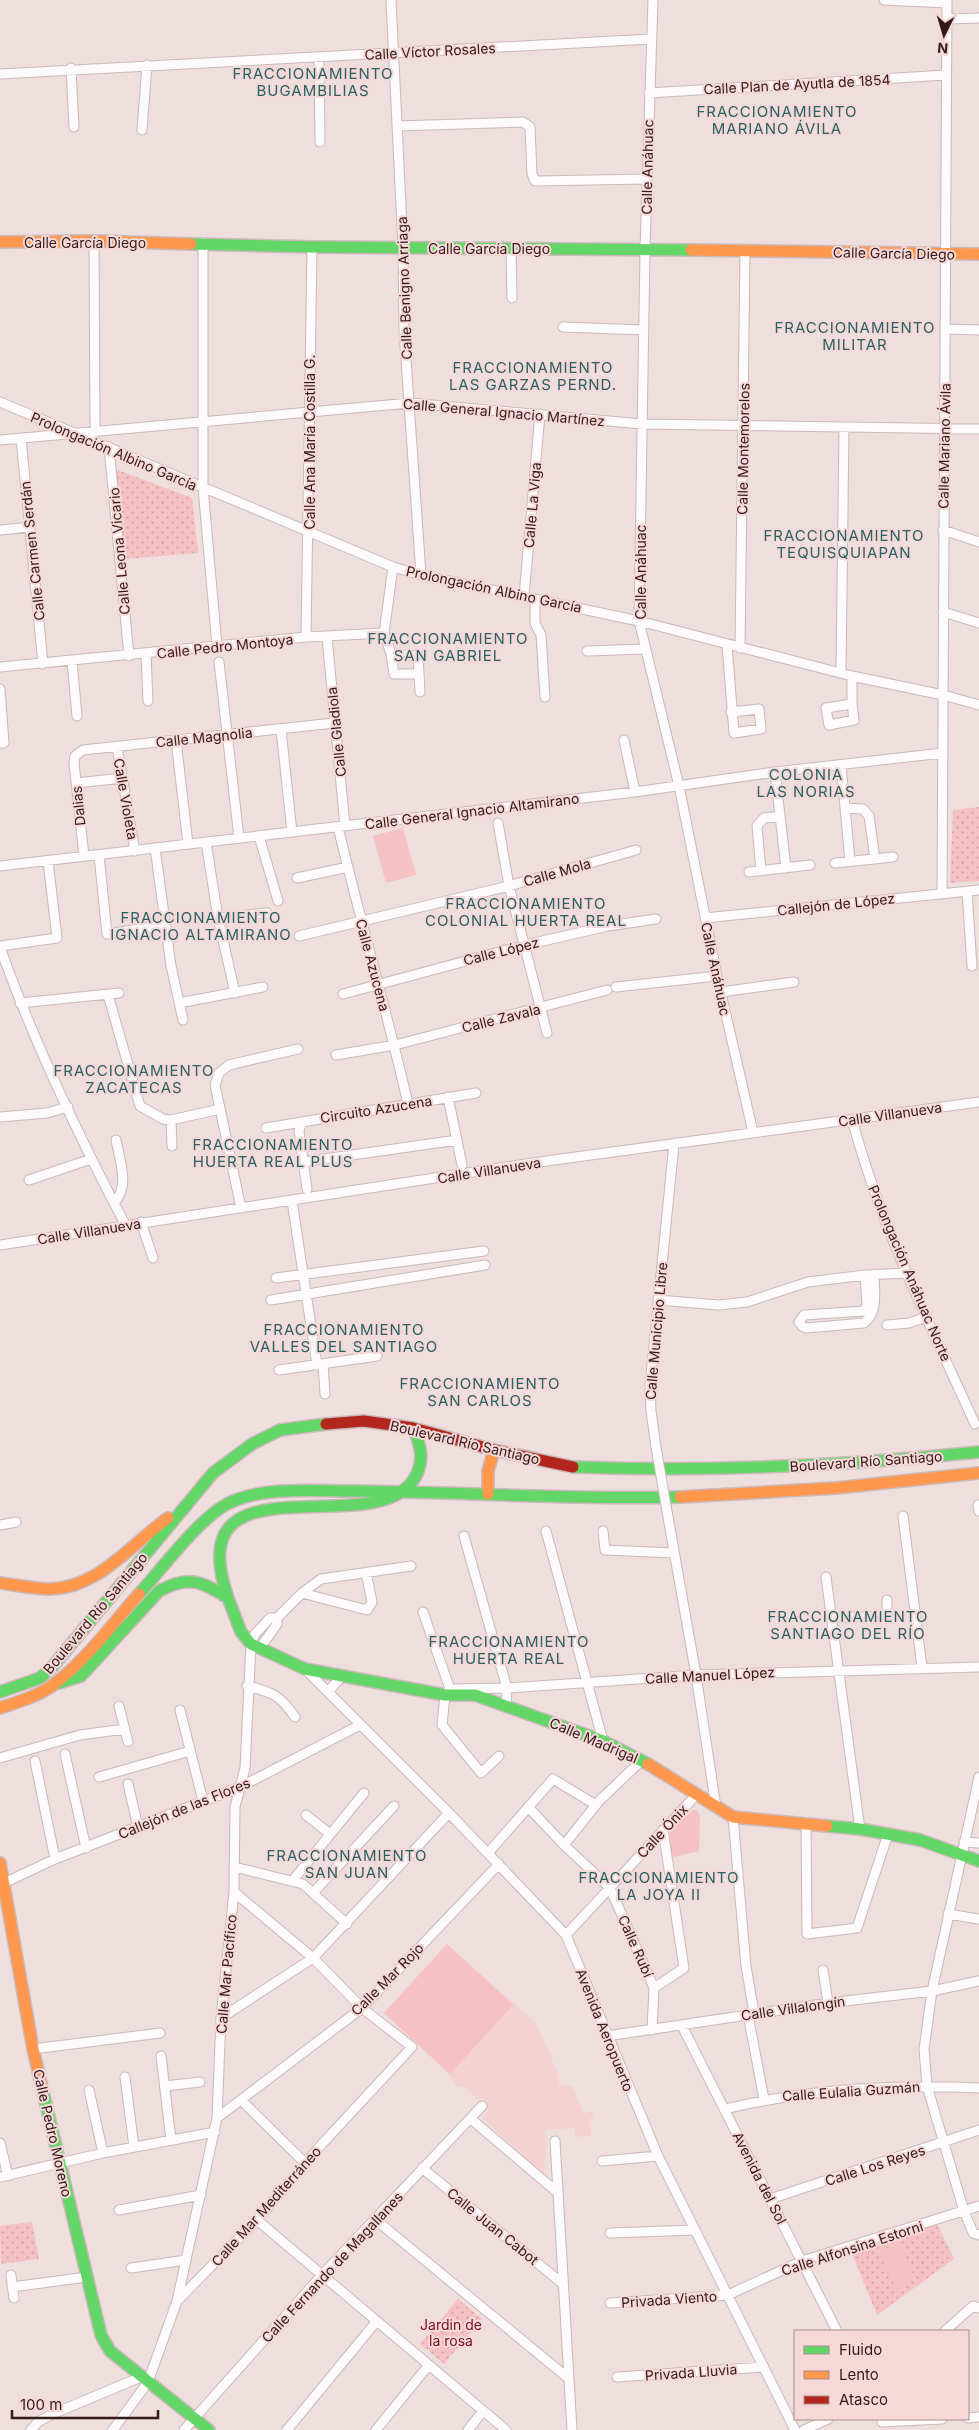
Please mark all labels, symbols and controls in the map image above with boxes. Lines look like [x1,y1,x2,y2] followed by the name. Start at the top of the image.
[919,10,969,60] north arrow
[364,39,496,63] street label: Calle Víctor Rosales
[937,40,949,57] text: N
[232,64,394,100] district label: FRACCIONAMIENTO BUGAMBILIAS
[703,71,891,97] street label: Calle Plan de Ayutla de 1854
[696,102,858,138] district label: FRACCIONAMIENTO MARIANO ÁVILA
[638,119,656,215] street label: Calle Anáhuac
[393,216,415,360] street label: Calle Benigno Arriaga
[24,234,146,251] street label: Calle García Diego
[428,240,550,257] street label: Calle García Diego
[833,243,955,263] street label: Calle García Diego
[774,318,936,354] district label: FRACCIONAMIENTO MILITAR
[301,355,318,529] street label: Calle Ana María Costilla G.
[449,358,617,394] district label: FRACCIONAMIENTO LAS GARZAS PERND.
[733,383,753,515] street label: Calle Montemorelos
[934,383,954,509] street label: Calle Mariano Ávila
[402,395,606,429] street label: Calle General Ignacio Martínez
[28,408,200,494] street label: Prolongación Albino García
[520,461,544,549] street label: Calle La Viga
[16,480,48,622] street label: Calle Carmen Serdán
[105,487,133,615] street label: Calle Leona Vicario
[632,524,649,620] street label: Calle Anáhuac
[763,526,925,562] district label: FRACCIONAMIENTO TEQUISQUIAPAN
[405,562,583,616] street label: Prolongación Albino García
[367,629,529,665] district label: FRACCIONAMIENTO SAN GABRIEL
[156,630,294,662] street label: Calle Pedro Montoya
[323,686,349,778] street label: Calle Gladiola
[155,723,253,751] street label: Calle Magnolia
[110,757,142,841] street label: Calle Violeta
[756,765,856,801] district label: COLONIA LAS NORIAS
[67,785,89,827] street label: Dalias
[364,789,580,833] street label: Calle General Ignacio Altamirano
[521,854,593,890] street label: Calle Mola
[776,889,896,919] street label: Callejón de López
[425,894,627,930] district label: FRACCIONAMIENTO COLONIAL HUERTA REAL
[110,908,292,944] district label: FRACCIONAMIENTO IGNACIO ALTAMIRANO
[353,917,393,1013] street label: Calle Azucena
[698,921,734,1017] street label: Calle Anáhuac
[461,933,541,969] street label: Calle López
[460,1000,542,1036] street label: Calle Zavala
[53,1061,215,1097] district label: FRACCIONAMIENTO ZACATECAS
[319,1092,433,1126] street label: Circuito Azucena
[837,1098,943,1130] street label: Calle Villanueva
[192,1135,354,1171] district label: FRACCIONAMIENTO HUERTA REAL PLUS
[436,1153,542,1187] street label: Calle Villanueva
[865,1182,955,1364] street label: Prolongación Anáhuac Norte
[36,1214,142,1248] street label: Calle Villanueva
[642,1261,670,1401] street label: Calle Municipio Libre
[250,1320,438,1356] district label: FRACCIONAMIENTO VALLES DEL SANTIAGO
[399,1374,561,1410] district label: FRACCIONAMIENTO SAN CARLOS
[389,1417,541,1467] street label: Boulevard Río Santiago
[789,1447,943,1475] street label: Boulevard Río Santiago
[39,1549,151,1677] street label: Boulevard Río Santiago
[767,1607,929,1643] district label: FRACCIONAMIENTO SANTIAGO DEL RÍO
[428,1632,590,1668] district label: FRACCIONAMIENTO HUERTA REAL
[645,1663,775,1687] street label: Calle Manuel López
[547,1714,641,1766] street label: Calle Madrigal
[115,1774,253,1842] street label: Callejón de las Flores
[633,1800,691,1861] street label: Calle Ónix
[266,1846,428,1882] district label: FRACCIONAMIENTO SAN JUAN
[578,1868,740,1904] district label: FRACCIONAMIENTO LA JOYA II
[615,1912,657,1980] street label: Calle Rubí
[212,1914,240,2034] street label: Calle Mar Pacífico
[347,1939,427,2019] street label: Calle Mar Rojo
[573,1966,637,2094] street label: Avenida Aeropuerto
[740,1992,846,2024] street label: Calle Villalongín
[30,2067,76,2199] street label: Calle Pedro Moreno
[781,2078,921,2104] street label: Calle Eulalia Guzmán
[729,2129,791,2227] street label: Avenida del Sol
[823,2141,927,2189] street label: Calle Los Reyes
[208,2143,324,2269] street label: Calle Mar Mediterráneo
[444,2184,543,2268] street label: Calle Juan Cabot
[258,2188,406,2346] street label: Calle Fernando de Magallanes
[779,2217,925,2279] street label: Calle Alfonsina Estorni
[620,2287,718,2311] street label: Privada Viento
[420,2316,482,2349] park label: Jardin de la rosa
[794,2330,969,2420] legend
[839,2340,882,2359] text: Fluido
[644,2360,738,2384] street label: Privada Lluvia
[839,2365,879,2384] text: Lento
[12,2388,159,2420] scale bar
[839,2390,888,2409] text: Atasco
[20,2395,62,2414] text: 100 m

